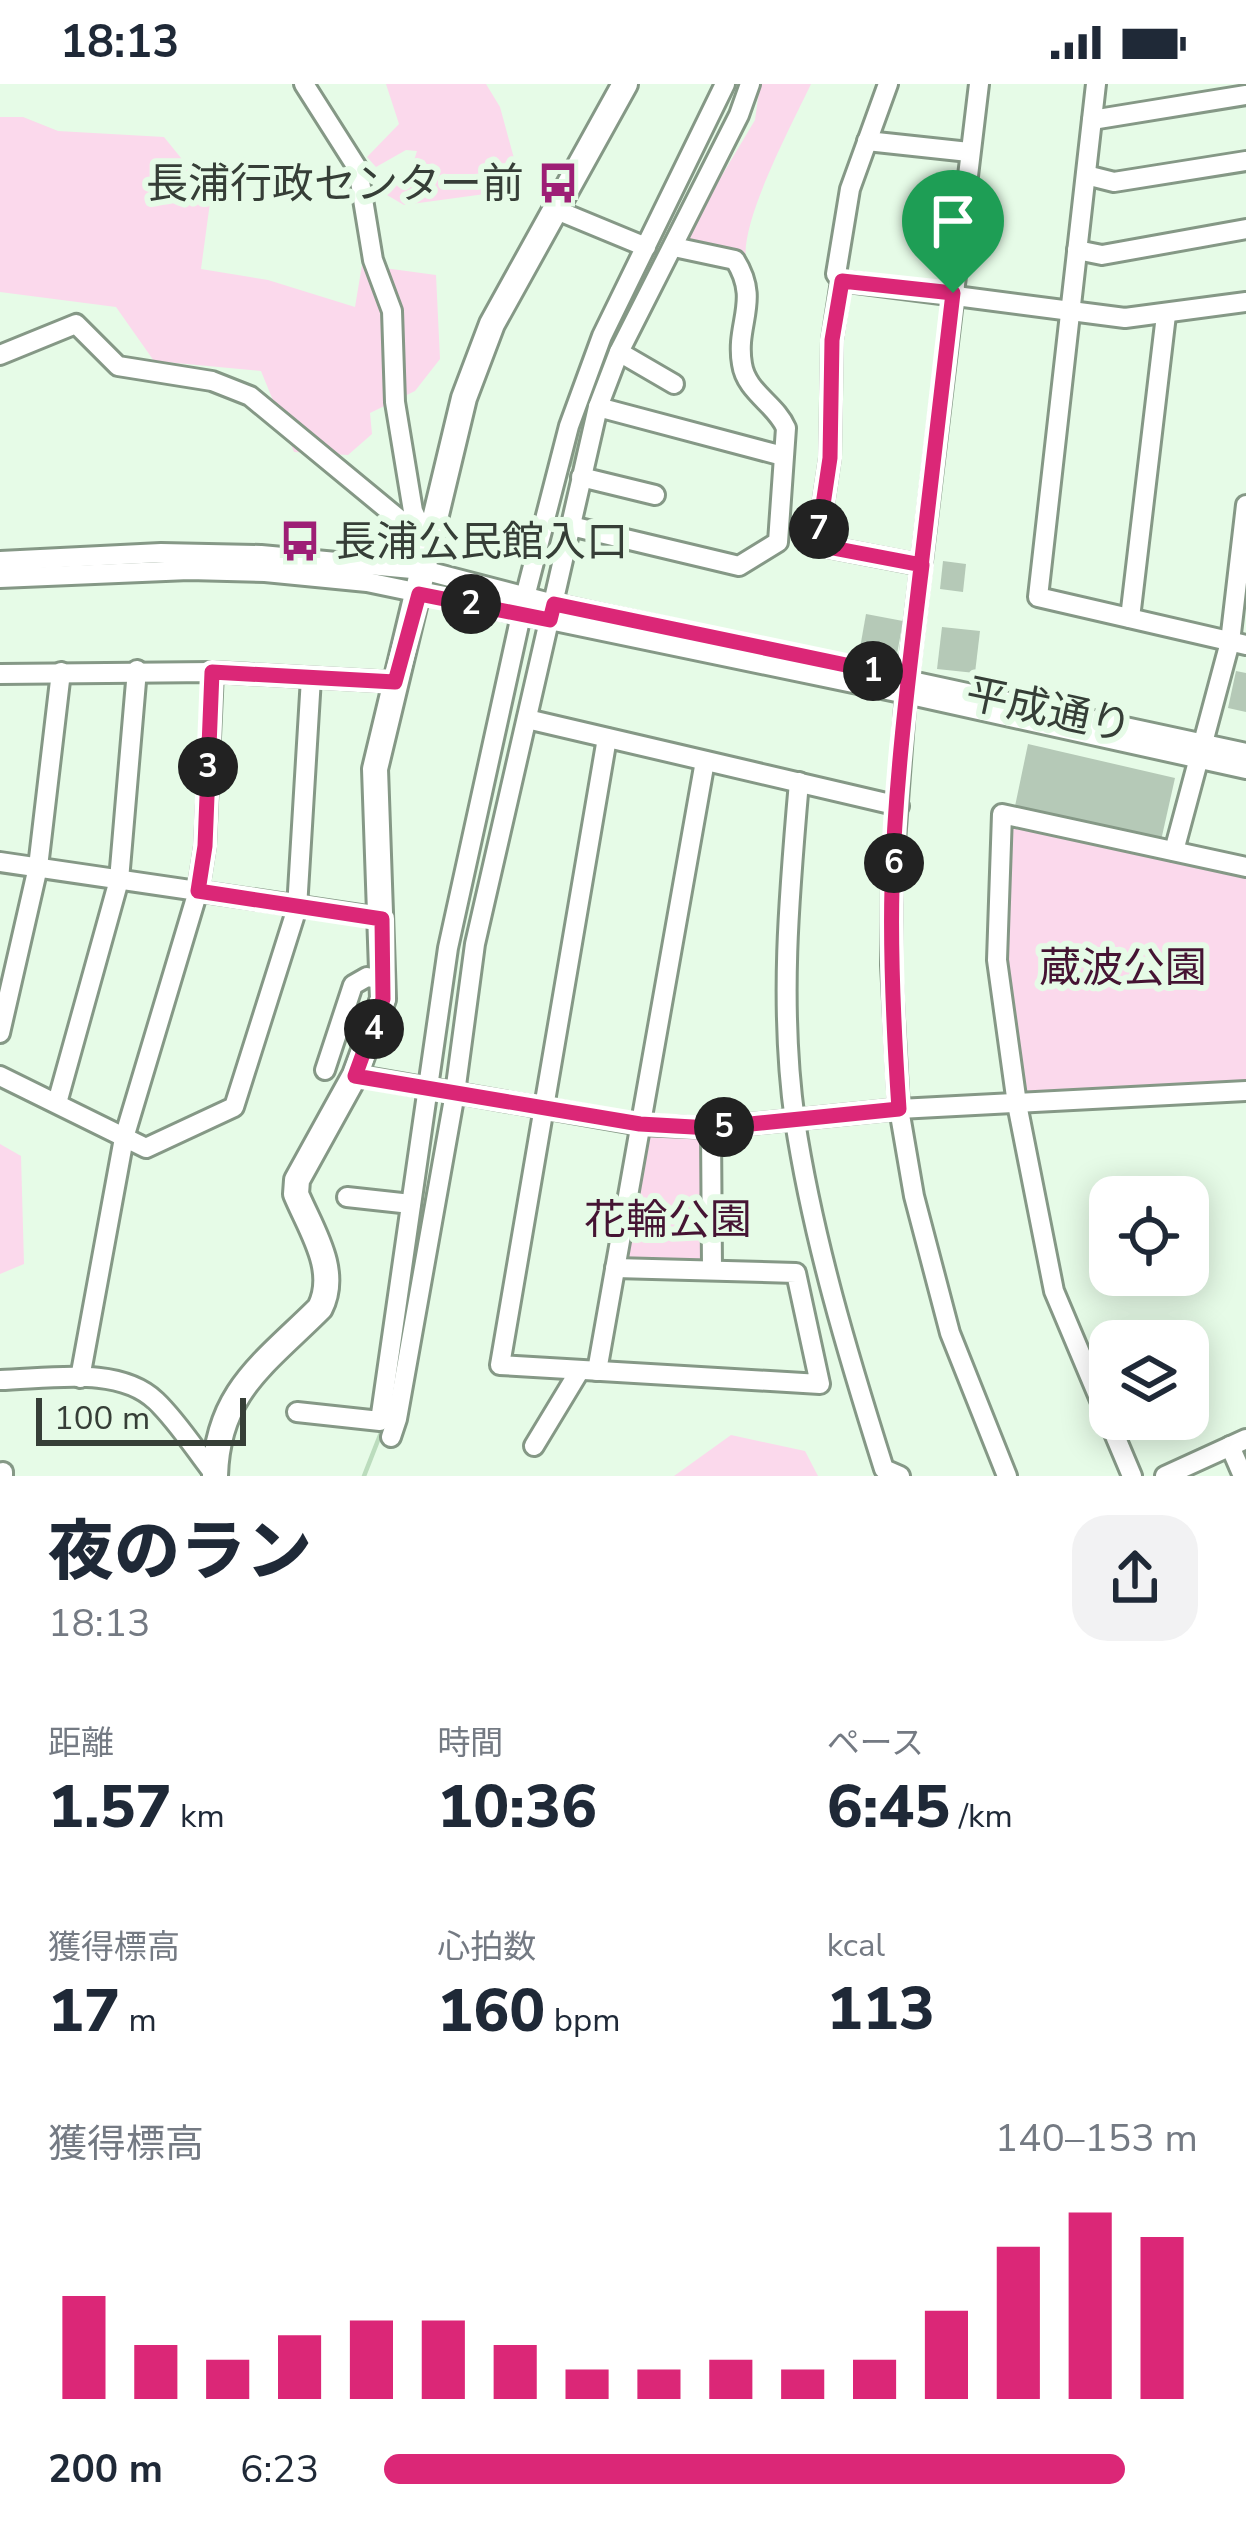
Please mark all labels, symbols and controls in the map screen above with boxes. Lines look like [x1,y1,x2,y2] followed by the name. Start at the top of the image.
[60,12,179,73] text: 18:13
[146,156,524,213] place label: 長浦行政センター前
[535,160,581,206] bus stop icon: 長浦行政センター前
[902,170,1004,293] pin
[920,188,986,254] icon: arrive
[789,499,849,559] pin: 7
[809,506,829,551] text: 7
[334,514,628,571] place label: 長浦公民館入口
[277,518,323,564] bus stop icon: 長浦公民館入口
[441,574,501,634] pin: 2
[461,581,481,626] text: 2
[843,641,903,701] pin: 1
[863,648,883,693] text: 1
[961,665,1137,756] street label: 平成通り
[178,737,238,797] pin: 3
[198,744,218,789] text: 3
[864,833,924,893] pin: 6
[884,840,904,885] text: 6
[1039,940,1207,997] park label: 蔵波公園
[344,999,404,1059] pin: 4
[364,1006,384,1051] text: 4
[694,1097,754,1157] pin: 5
[714,1104,734,1149] text: 5
[1089,1176,1209,1440] map controls
[1089,1176,1209,1296] button: locate
[584,1192,752,1249] park label: 花輪公園
[1089,1320,1209,1440] button: layers
[36,1392,246,1445] scale bar
[54,1396,150,1441] text: 100 m
[48,1507,312,1597] text: 夜のラン
[1072,1515,1198,1641] button: share
[48,1597,151,1650] text: 18:13
[48,1721,114,1766] text: 距離
[437,1721,503,1766] text: 時間
[827,1721,924,1766] text: ペース
[48,1766,172,1848] text: 1.57
[437,1766,597,1848] text: 10:36
[827,1766,950,1848] text: 6:45
[172,1794,225,1839] text: km
[950,1794,1013,1839] text: /km
[827,1923,885,1968] text: kcal
[48,1925,180,1970] text: 獲得標高
[437,1925,536,1970] text: 心拍数
[827,1968,935,2050] text: 113
[48,1970,120,2052] text: 17
[437,1970,545,2052] text: 160
[120,1998,157,2043] text: m
[545,1998,621,2043] text: bpm
[995,2112,1198,2165] text: 140–153 m
[48,2118,204,2171] text: 獲得標高
[48,2443,163,2496] text: 200 m
[240,2443,319,2496] text: 6:23

